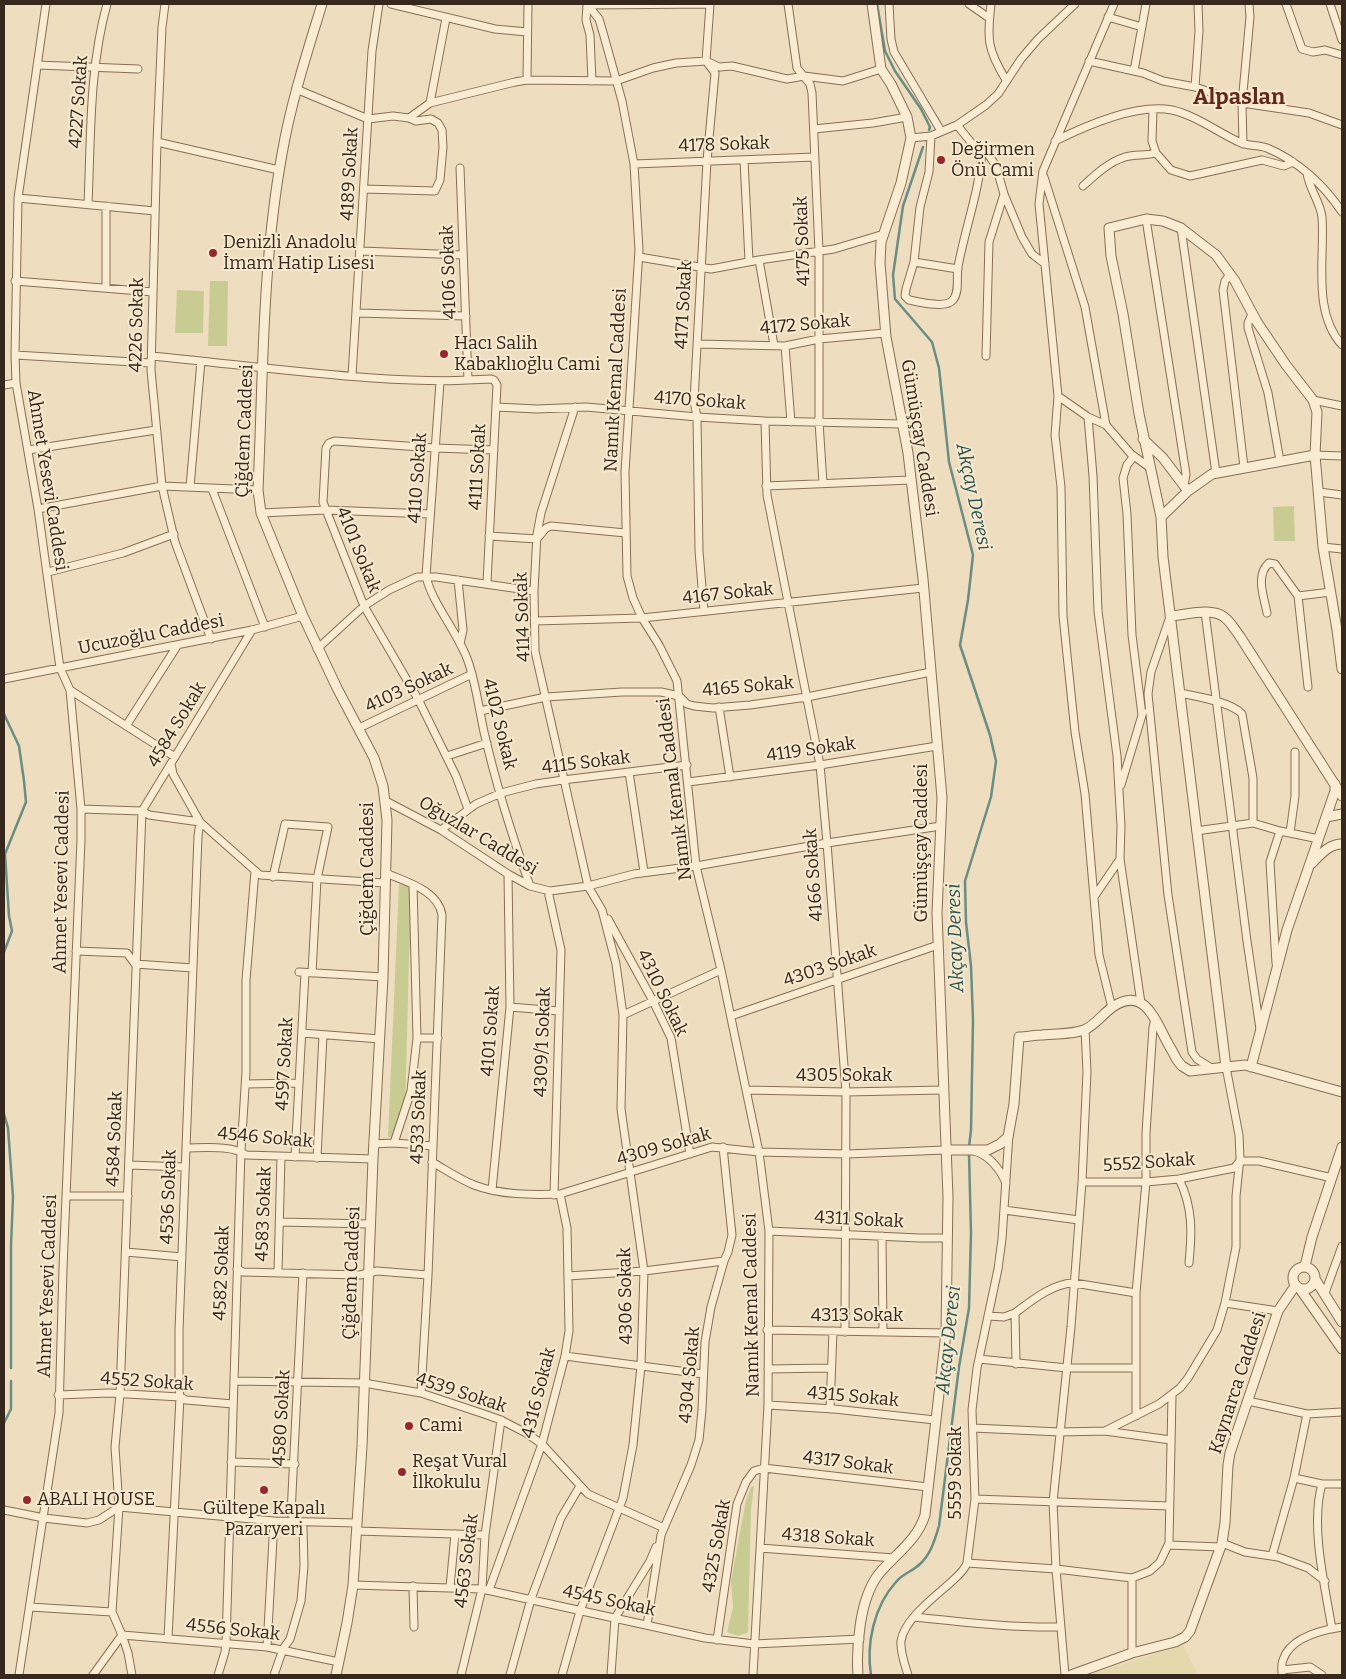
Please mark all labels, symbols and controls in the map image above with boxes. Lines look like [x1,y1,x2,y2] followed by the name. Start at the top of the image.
[65,55,93,149] street label: 4227 Sokak
[1193,85,1285,111] district label: Alpaslan
[337,127,363,221] street label: 4189 Sokak
[678,133,770,157] street label: 4178 Sokak
[951,139,1035,182] place label: Değirmen Önü Cami
[935,154,947,166] marker: Değirmen Önü Cami
[791,196,815,286] street label: 4175 Sokak
[437,225,461,319] street label: 4106 Sokak
[223,232,375,274] place label: Denizli Anadolu İmam Hatip Lisesi
[207,247,219,259] marker: Denizli Anadolu İmam Hatip Lisesi
[671,260,697,350] street label: 4171 Sokak
[125,277,149,373] street label: 4226 Sokak
[600,288,632,472] street label: Namık Kemal Caddesi
[759,310,851,340] street label: 4172 Sokak
[454,333,600,376] place label: Hacı Salih Kabaklıoğlu Cami
[438,348,450,360] marker: Hacı Salih Kabaklıoğlu Cami
[896,358,942,518] street label: Gümüşçay Caddesi
[232,364,258,498] street label: Çiğdem Caddesi
[653,387,747,415] street label: 4170 Sokak
[22,388,72,572] street label: Ahmet Yesevi Caddesi
[465,423,491,511] street label: 4111 Sokak
[404,432,432,524] street label: 4110 Sokak
[951,441,995,553] water label: Akçay Deresi
[331,504,385,596] street label: 4101 Sokak
[511,572,535,662] street label: 4114 Sokak
[681,578,775,610] street label: 4167 Sokak
[76,610,226,660] street label: Ucuzoğlu Caddesi
[362,658,456,718] street label: 4103 Sokak
[701,672,795,702] street label: 4165 Sokak
[477,676,521,772] street label: 4102 Sokak
[143,678,211,772] street label: 4584 Sokak
[653,696,697,882] street label: Namık Kemal Caddesi
[765,733,857,767] street label: 4119 Sokak
[541,747,631,779] street label: 4115 Sokak
[911,764,933,922] street label: Gümüşçay Caddesi
[50,790,74,974] street label: Ahmet Yesevi Caddesi
[414,792,542,880] street label: Oğuzlar Caddesi
[357,802,379,936] street label: Çiğdem Caddesi
[800,828,828,922] street label: 4166 Sokak
[943,883,969,993] water label: Akçay Deresi
[781,940,879,992] street label: 4303 Sokak
[632,946,692,1040] street label: 4310 Sokak
[477,985,505,1077] street label: 4101 Sokak
[530,987,556,1097] street label: 4309/1 Sokak
[272,1017,298,1111] street label: 4597 Sokak
[796,1065,892,1087] street label: 4305 Sokak
[407,1070,431,1164] street label: 4533 Sokak
[103,1091,127,1187] street label: 4584 Sokak
[217,1123,313,1153] street label: 4546 Sokak
[614,1123,714,1171] street label: 4309 Sokak
[157,1149,181,1245] street label: 4536 Sokak
[1102,1149,1196,1177] street label: 5552 Sokak
[252,1166,276,1262] street label: 4583 Sokak
[34,1194,62,1378] street label: Ahmet Yesevi Caddesi
[339,1206,365,1340] street label: Çiğdem Caddesi
[814,1207,904,1233] street label: 4311 Sokak
[740,1213,764,1397] street label: Namık Kemal Caddesi
[210,1225,234,1321] street label: 4582 Sokak
[614,1247,638,1345] street label: 4306 Sokak
[932,1285,966,1395] water label: Akçay Deresi
[811,1305,903,1327] street label: 4313 Sokak
[1205,1309,1271,1457] street label: Kaynarca Caddesi
[675,1326,705,1424] street label: 4304 Sokak
[517,1345,561,1441] street label: 4316 Sokak
[100,1368,194,1396] street label: 4552 Sokak
[413,1368,509,1418] street label: 4539 Sokak
[269,1369,295,1467] street label: 4580 Sokak
[806,1382,900,1412] street label: 4315 Sokak
[419,1415,463,1437] place label: Cami
[403,1420,415,1432] marker: Cami
[945,1426,967,1520] street label: 5559 Sokak
[801,1447,895,1479] street label: 4317 Sokak
[412,1451,507,1494] place label: Reşat Vural İlkokulu
[396,1466,408,1478] marker: Reşat Vural İlkokulu
[258,1484,270,1496] marker: Gültepe Kapalı Pazaryeri
[37,1489,155,1511] place label: ABALI HOUSE
[21,1494,33,1506] marker: ABALI HOUSE
[203,1498,325,1540] place label: Gültepe Kapalı Pazaryeri
[698,1498,736,1594] street label: 4325 Sokak
[450,1513,484,1609] street label: 4563 Sokak
[781,1524,875,1552] street label: 4318 Sokak
[561,1581,657,1621] street label: 4545 Sokak
[185,1614,281,1646] street label: 4556 Sokak

